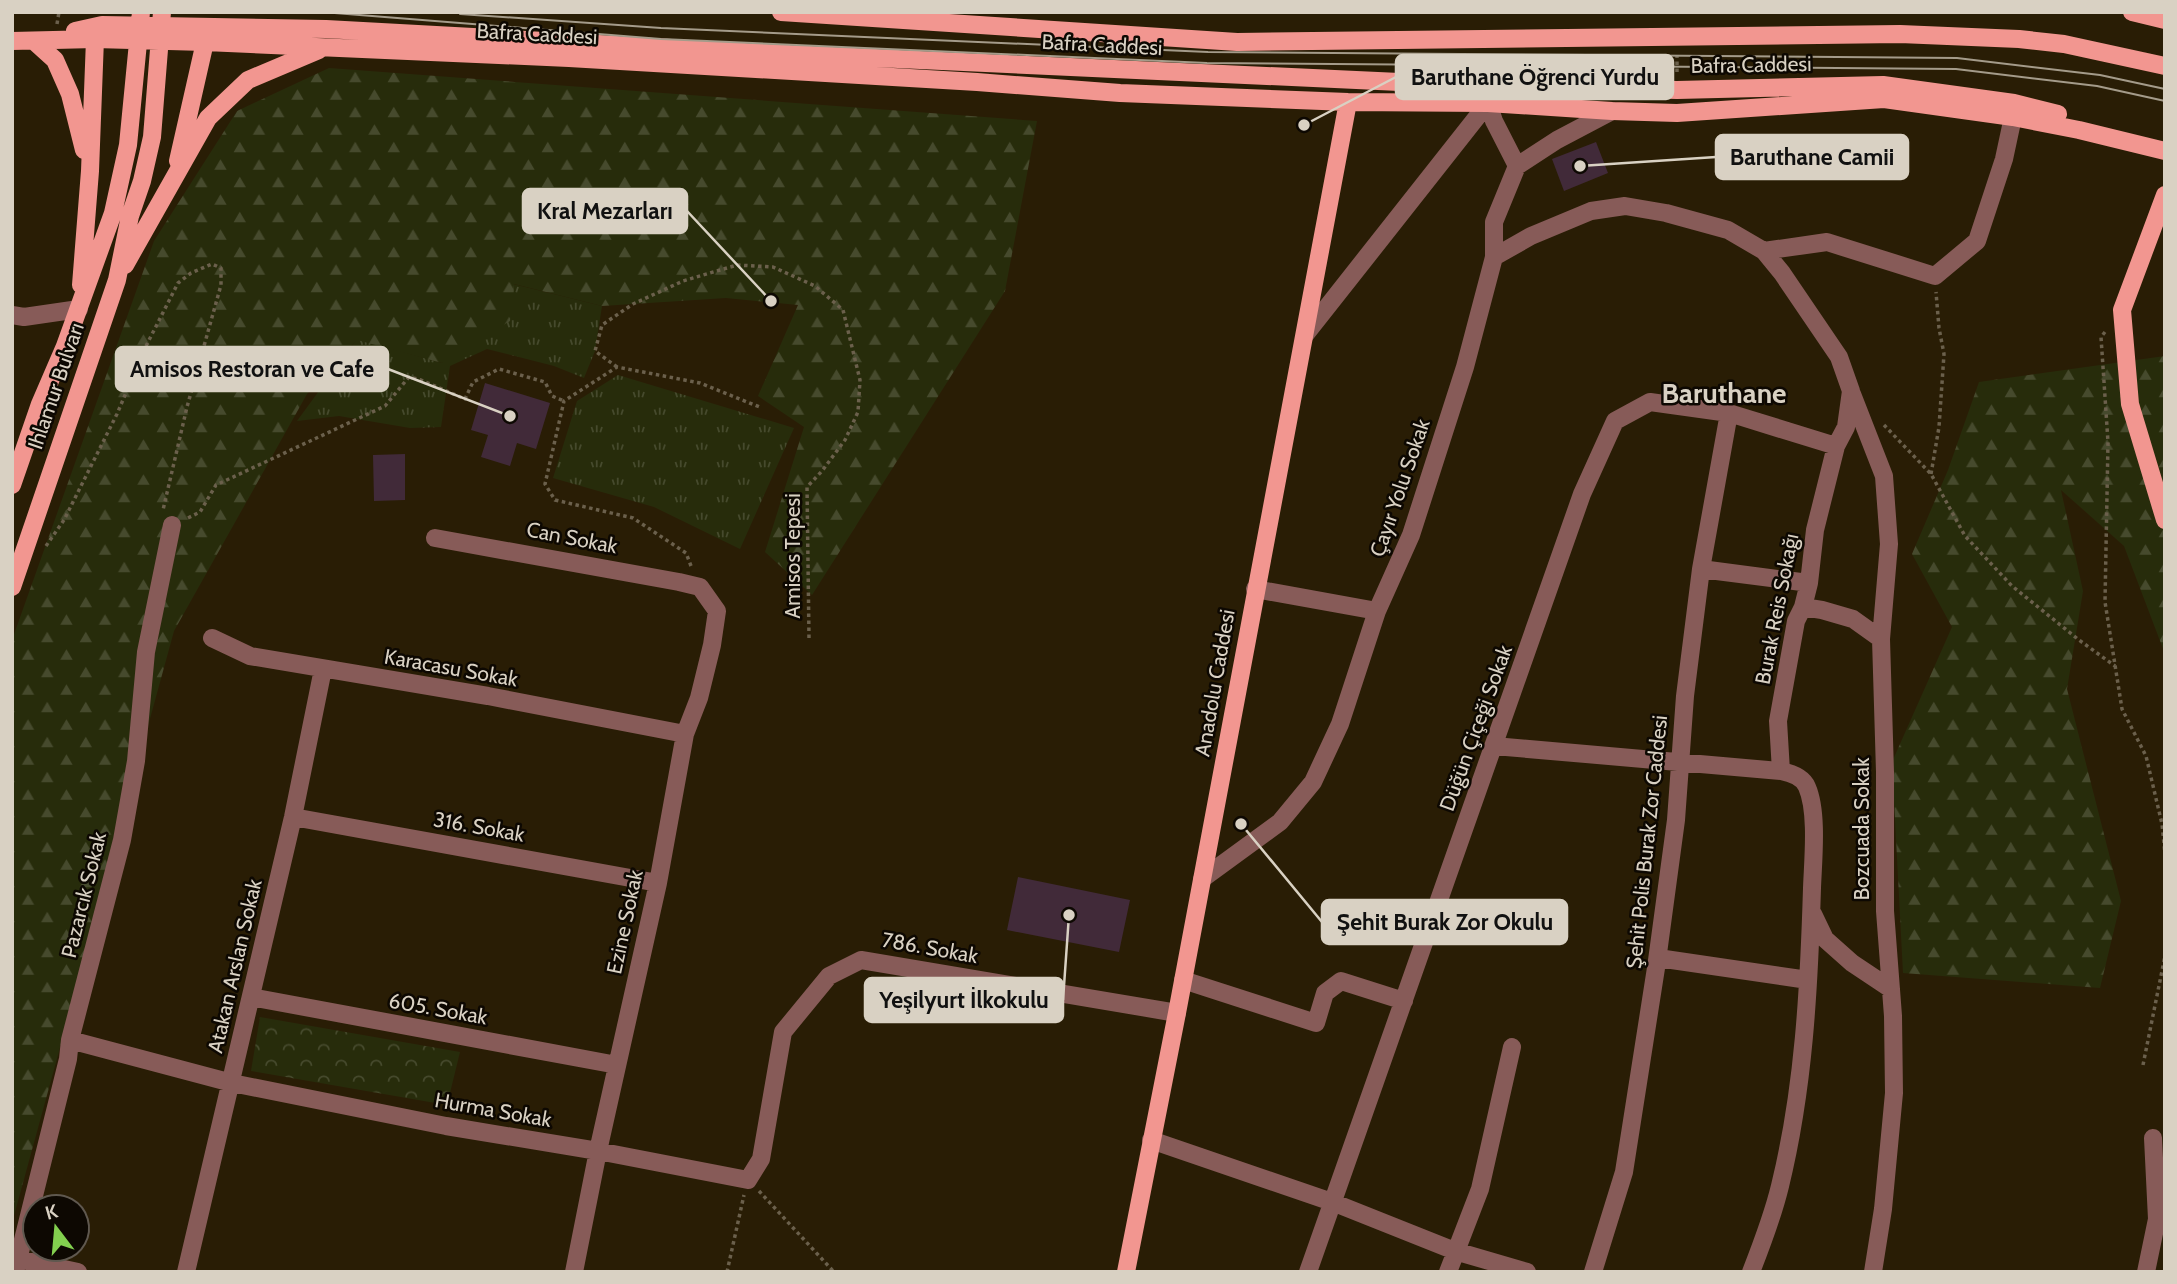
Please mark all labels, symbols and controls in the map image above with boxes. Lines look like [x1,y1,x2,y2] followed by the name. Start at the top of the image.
[476,18,598,49] street label: Bafra Caddesi
[1041,29,1163,60] street label: Bafra Caddesi
[1690,51,1812,78] street label: Bafra Caddesi
[1396,55,1673,99] callout: Baruthane Öğrenci Yurdu
[1411,63,1659,91] text: Baruthane Öğrenci Yurdu
[1716,135,1908,179] callout: Baruthane Camii
[1730,143,1894,171] text: Baruthane Camii
[523,189,687,233] callout: Kral Mezarları
[537,197,673,225] text: Kral Mezarları
[22,319,89,452] street label: Ihlamur Bulvarı
[116,347,388,391] callout: Amisos Restoran ve Cafe
[130,355,374,383] text: Amisos Restoran ve Cafe
[1661,376,1787,410] district label: Baruthane
[1364,415,1435,560] street label: Çayır Yolu Sokak
[780,493,805,619] street label: Amisos Tepesi
[525,516,620,559] street label: Can Sokak
[1750,531,1803,686] street label: Burak Reis Sokağı
[1189,607,1240,758] street label: Anadolu Caddesi
[1434,641,1517,814] street label: Düğün Çiçeği Sokak
[382,643,520,692] street label: Karacasu Sokak
[1621,714,1672,970] street label: Şehit Polis Burak Zor Caddesi
[1849,757,1874,901] street label: Bozcuada Sokak
[432,806,527,847] street label: 316. Sokak
[56,829,111,960] street label: Pazarcık Sokak
[601,867,648,976] street label: Ezine Sokak
[202,876,267,1055] street label: Atakan Arslan Sokak
[1322,900,1567,944] callout: Şehit Burak Zor Okulu
[1337,908,1553,936] text: Şehit Burak Zor Okulu
[880,927,981,968] street label: 786. Sokak
[865,978,1063,1022] callout: Yeşilyurt İlkokulu
[878,986,1049,1014] text: Yeşilyurt İlkokulu
[387,988,490,1030] street label: 605. Sokak
[433,1087,554,1132] street label: Hurma Sokak
[21,1193,91,1263] north arrow
[43,1199,60,1225] text: K

